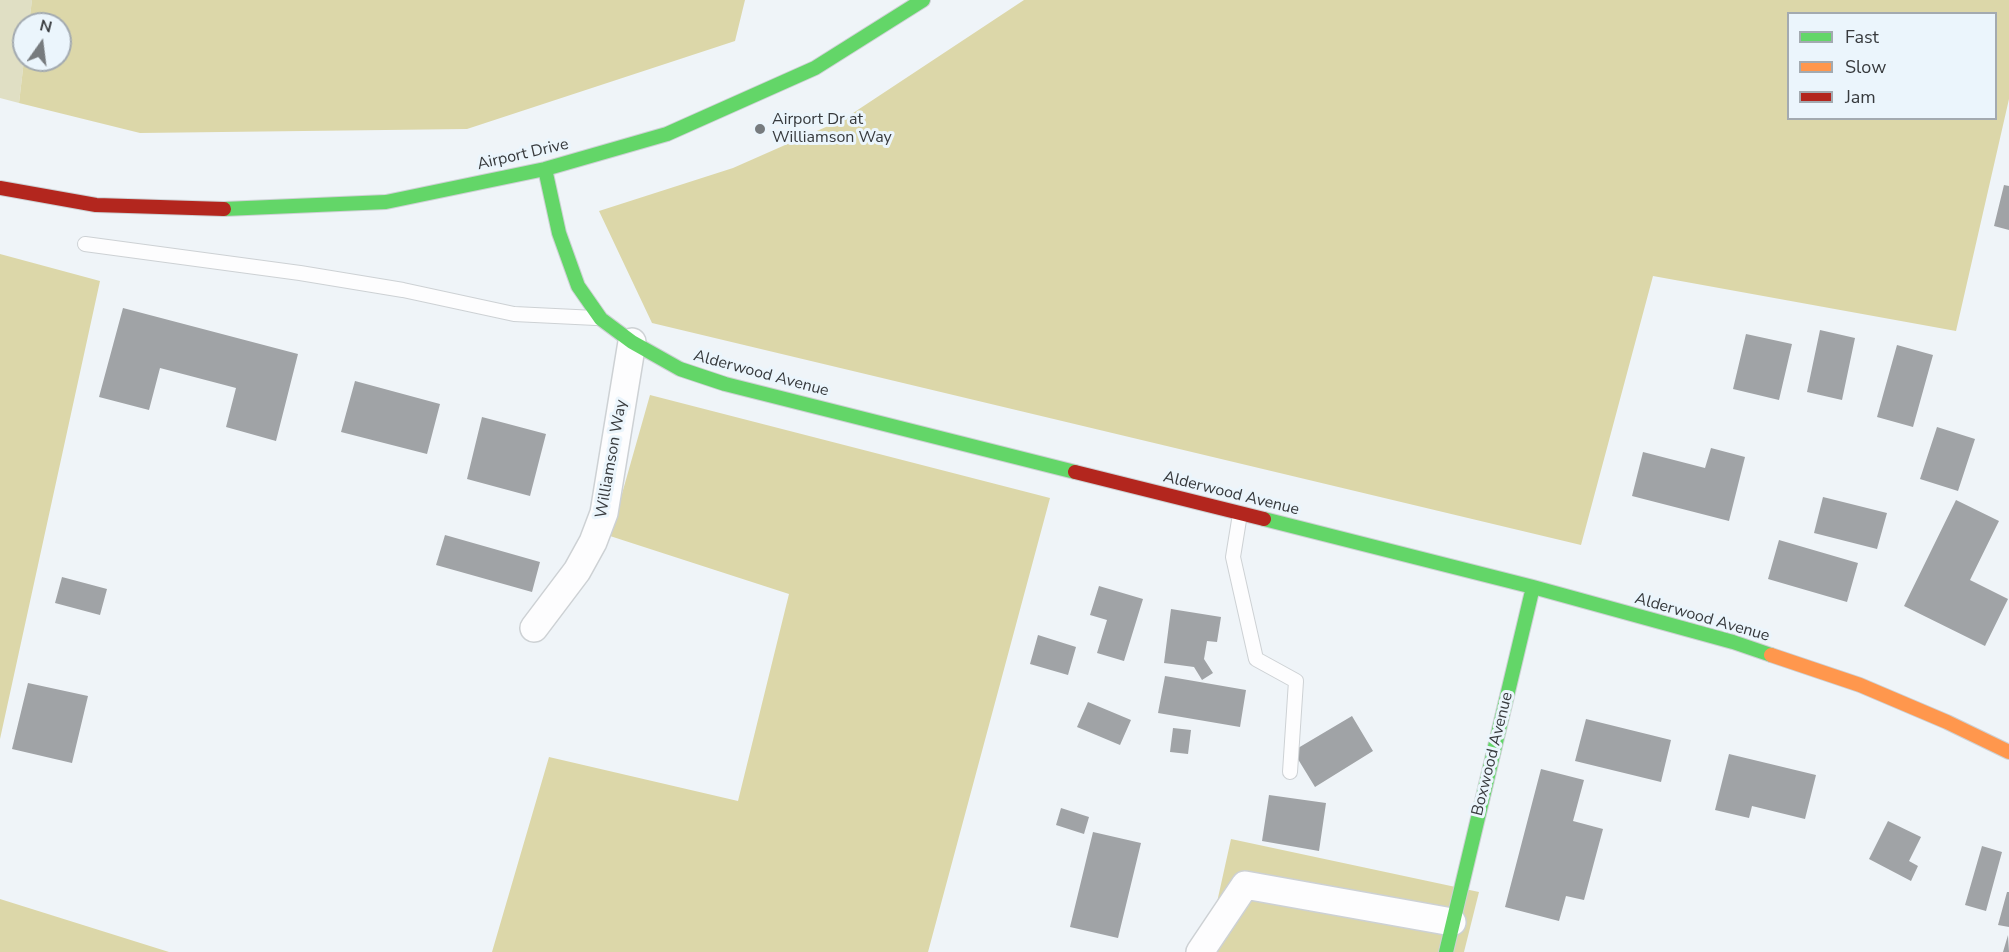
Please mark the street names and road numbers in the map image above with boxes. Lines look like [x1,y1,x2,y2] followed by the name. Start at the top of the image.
[475,135,571,175] street label: Airport Drive
[691,347,831,401] street label: Alderwood Avenue
[592,398,632,520] street label: Williamson Way
[1161,468,1301,520] street label: Alderwood Avenue
[1632,590,1772,646] street label: Alderwood Avenue
[1468,690,1518,818] street label: Boxwood Avenue

